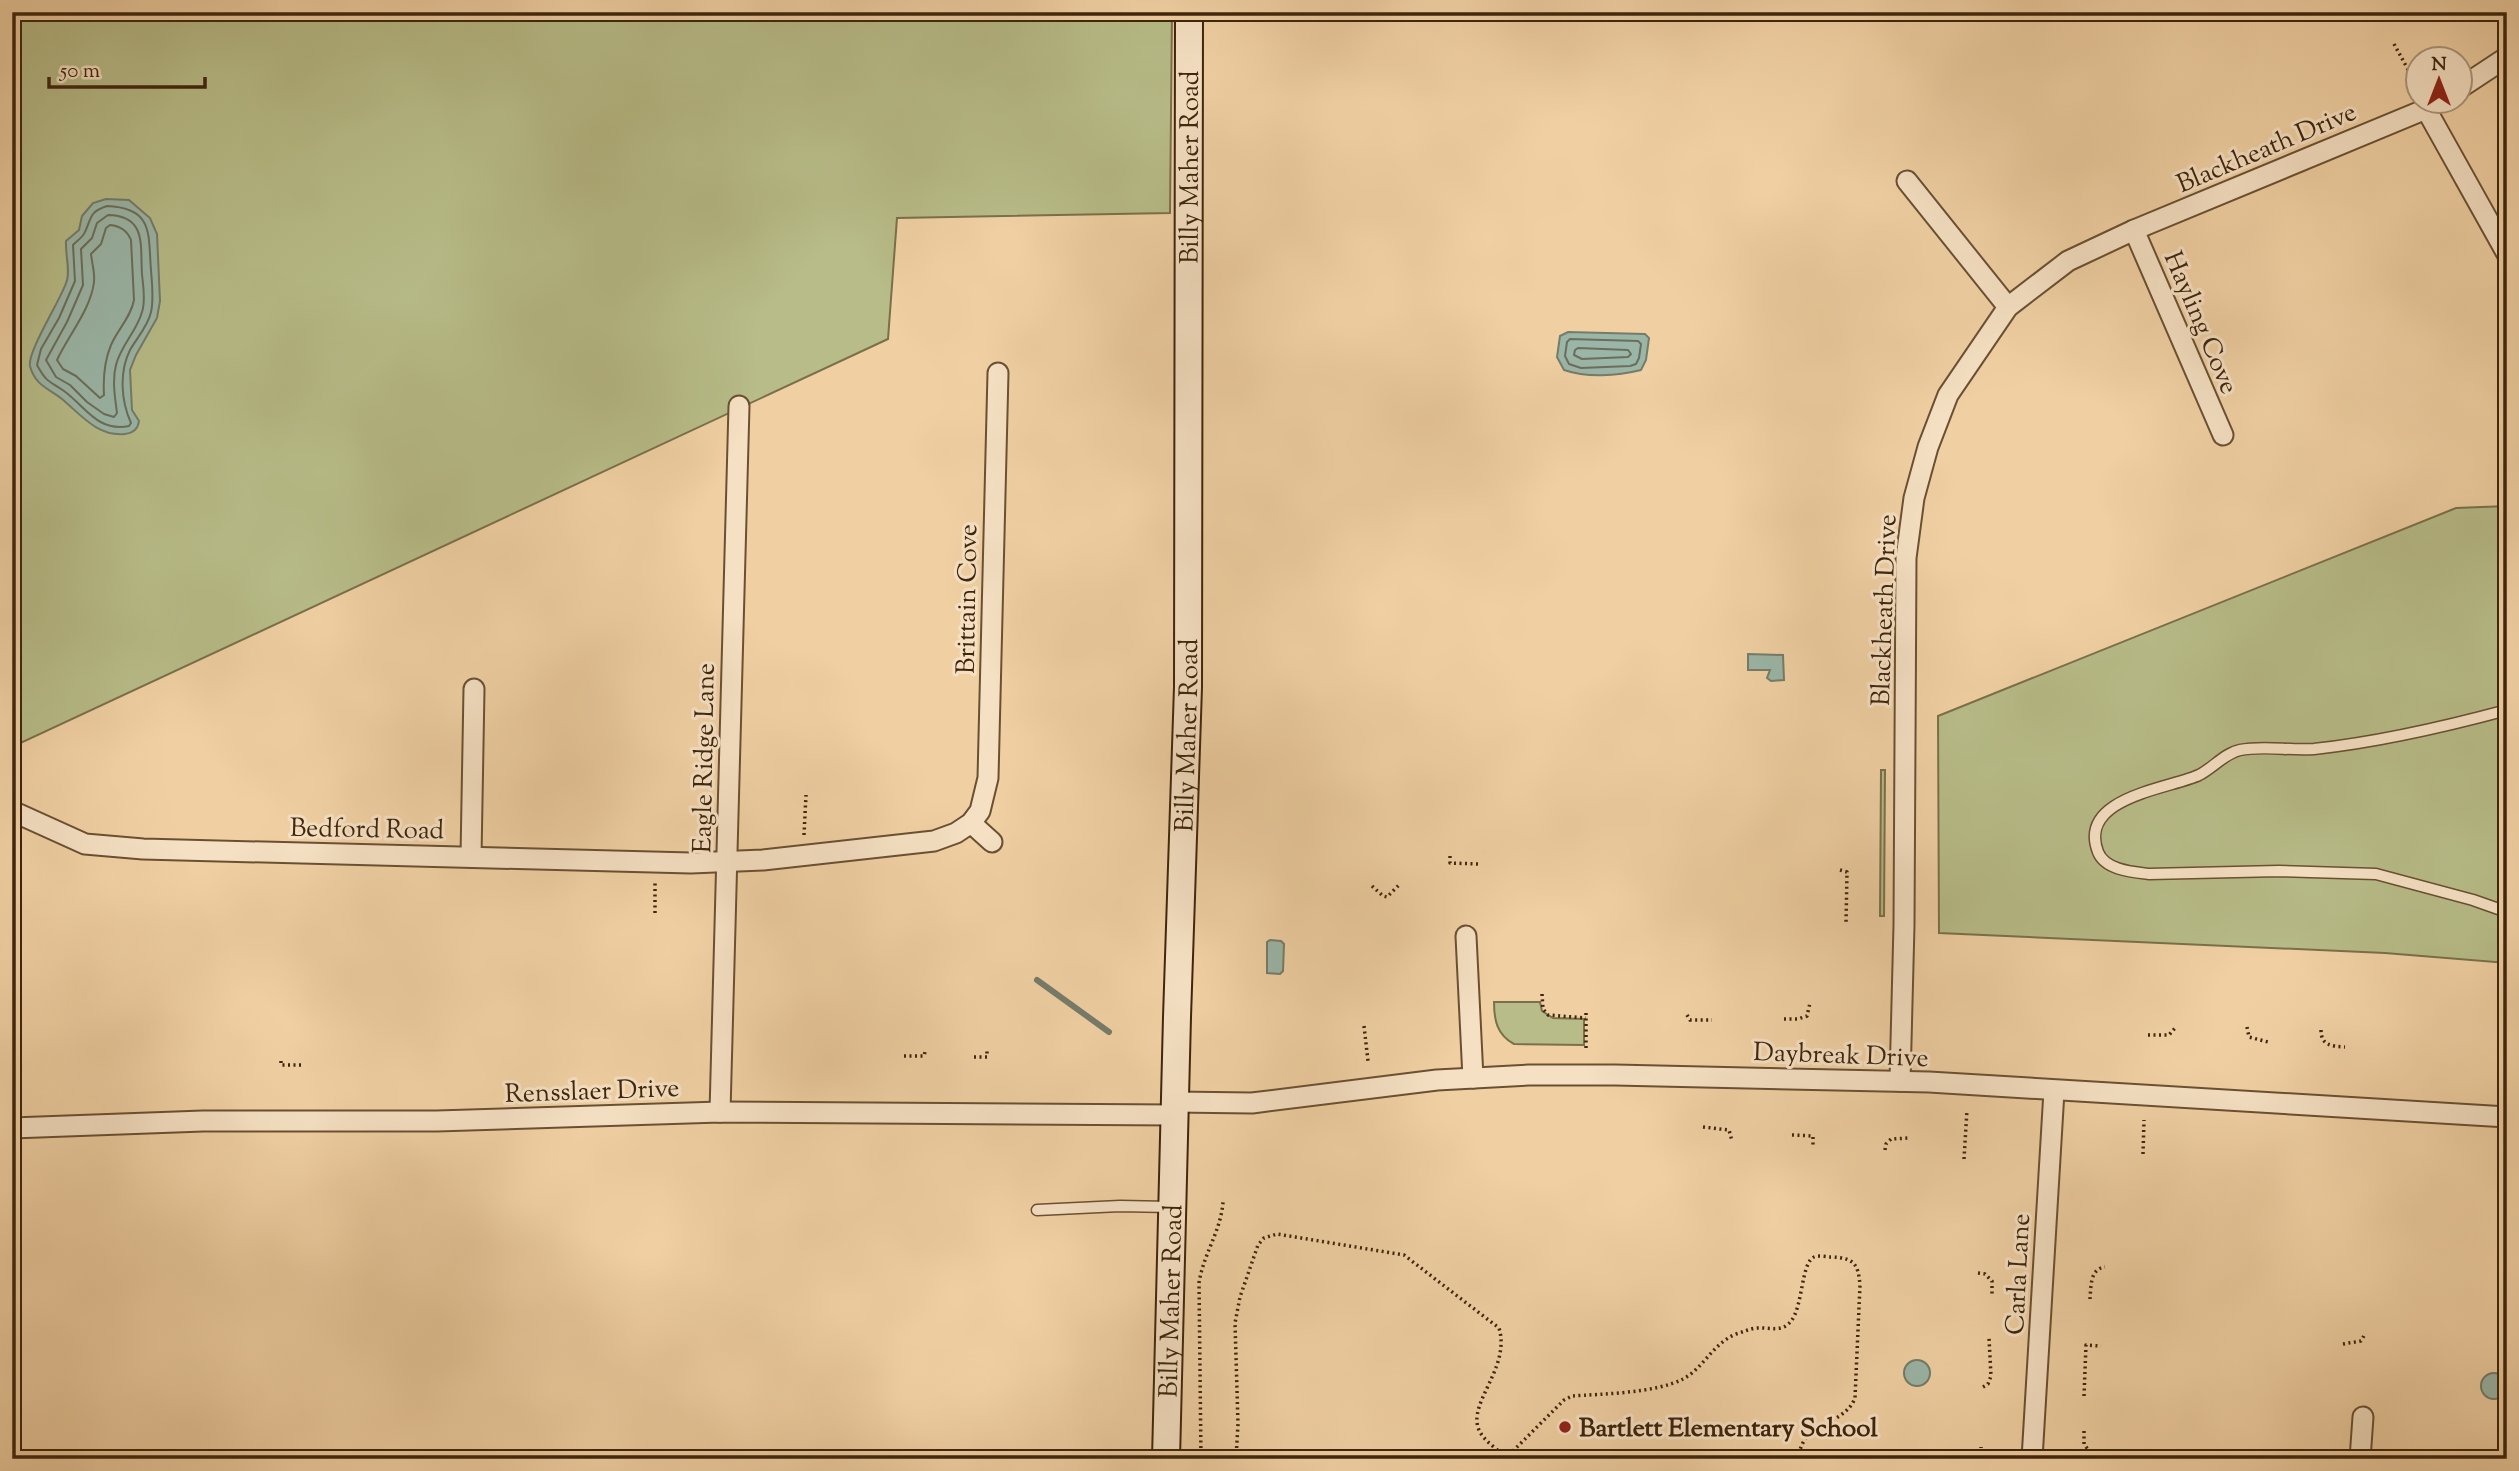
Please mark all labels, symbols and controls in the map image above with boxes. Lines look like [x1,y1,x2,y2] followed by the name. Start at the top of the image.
[49,46,205,90] scale bar
[2404,46,2474,116] north arrow
[2431,52,2447,79] text: N
[59,57,100,87] text: 50 m
[1173,70,1210,264] street label: Billy Maher Road
[2171,95,2363,204] street label: Blackheath Drive
[2153,246,2246,400] street label: Hayling Cove
[1864,513,1907,707] street label: Blackheath Drive
[949,524,988,674] street label: Brittain Cove
[1167,638,1209,833] street label: Billy Maher Road
[685,663,726,853] street label: Eagle Ridge Lane
[289,811,445,850] street label: Bedford Road
[1753,1035,1929,1078] street label: Daybreak Drive
[504,1071,680,1114] street label: Rensslaer Drive
[1152,1204,1193,1398] street label: Billy Maher Road
[1998,1212,2041,1336] street label: Carla Lane
[1579,1411,1878,1448] place label: Bartlett Elementary School
[1557,1419,1573,1435] marker: Bartlett Elementary School

